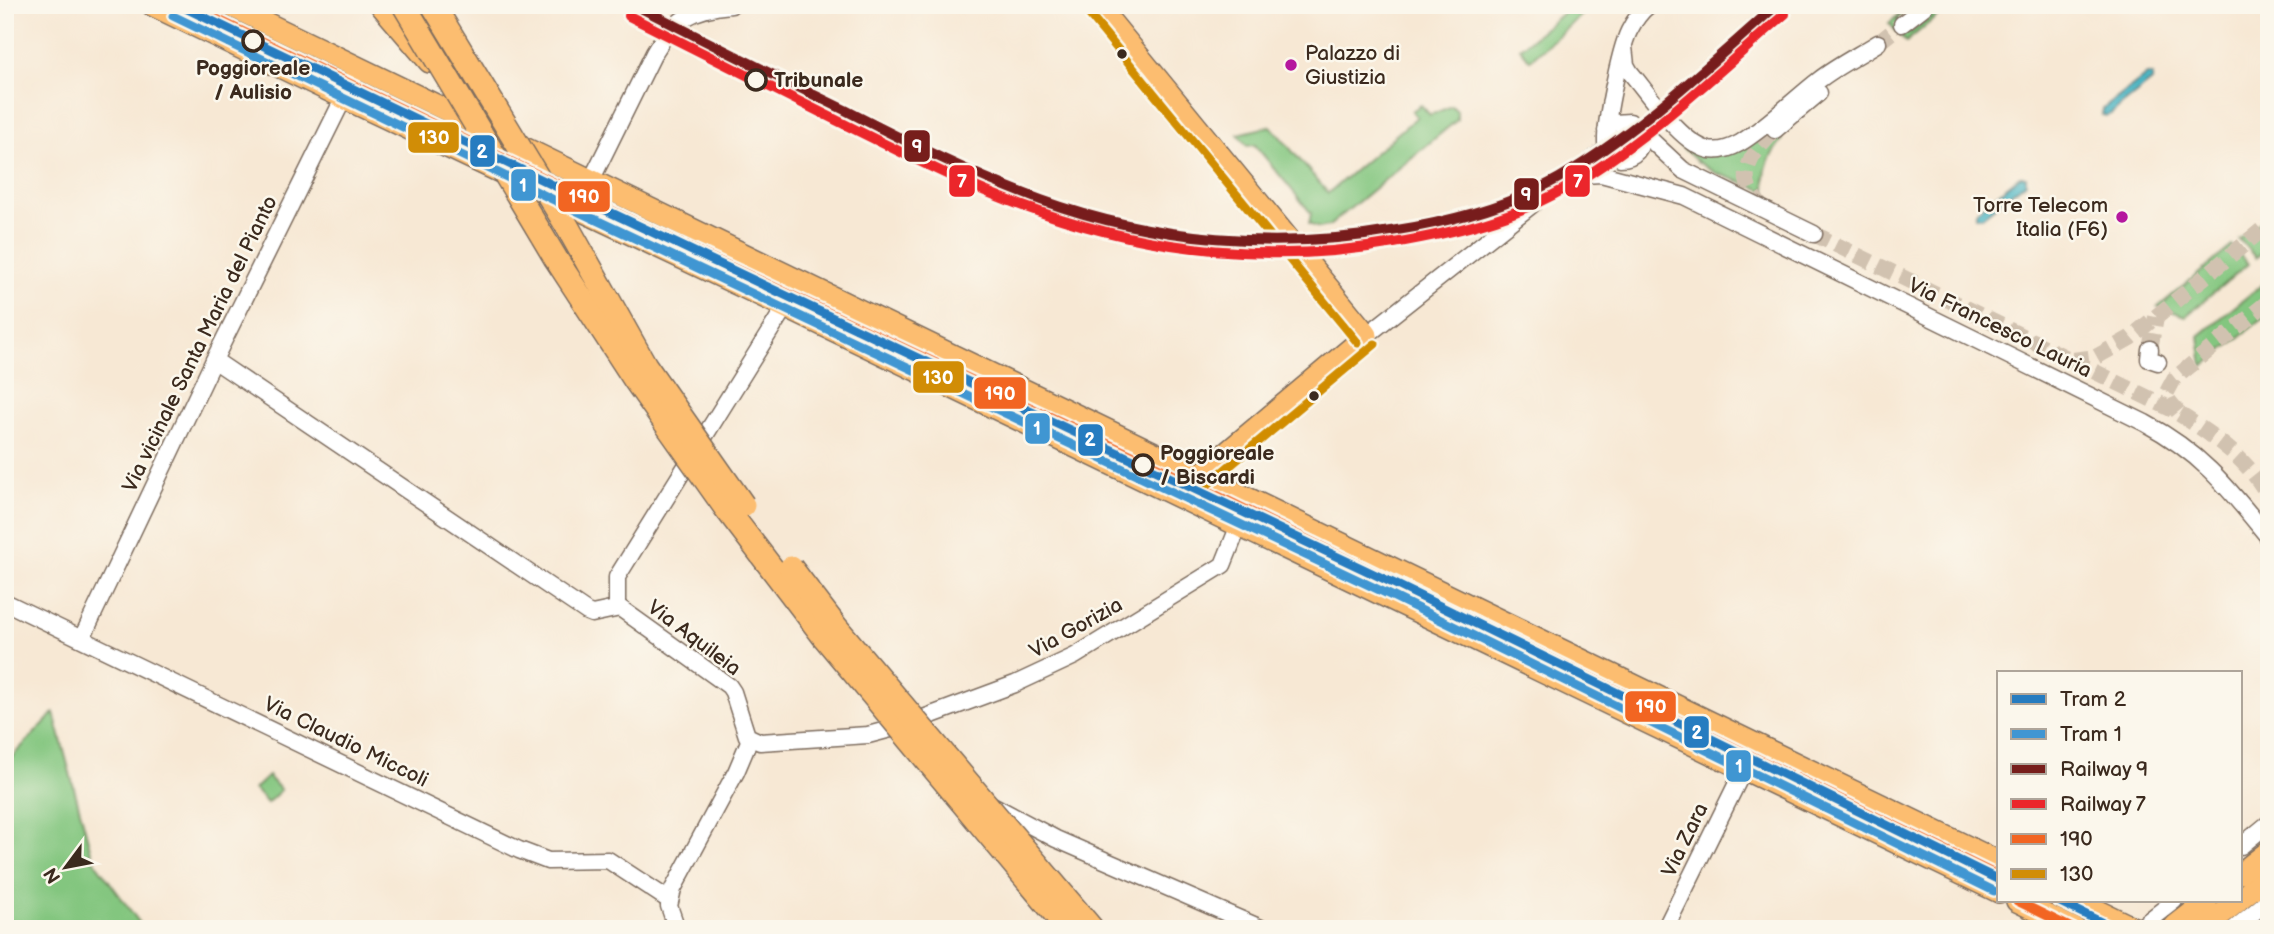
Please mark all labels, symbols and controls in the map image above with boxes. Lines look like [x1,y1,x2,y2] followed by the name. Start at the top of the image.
[242,30,264,52] marker: Poggioreale / Aulisio
[1305,41,1400,90] place label: Palazzo di Giustizia
[1115,47,1129,61] unlabelled marker
[196,56,310,105] place label: Poggioreale / Aulisio
[1283,57,1299,73] marker: Palazzo di Giustizia
[774,68,863,93] place label: Tribunale
[745,69,767,91] marker: Tribunale
[407,121,460,154] line badge: 130
[419,127,449,150] text: 130
[903,129,931,163] line badge: 9
[469,134,496,168] line badge: 2
[911,136,923,159] text: 9
[476,141,488,164] text: 2
[948,164,976,198] line badge: 7
[1564,164,1591,198] line badge: 7
[510,168,537,202] line badge: 1
[957,171,968,194] text: 7
[1573,171,1584,194] text: 7
[519,175,527,198] text: 1
[1513,177,1540,211] line badge: 9
[557,180,611,213] line badge: 190
[1520,184,1532,207] text: 9
[569,186,599,209] text: 190
[117,192,283,496] street label: Via vicinale Santa Maria del Pianto
[1973,193,2108,242] place label: Torre Telecom Italia (F6)
[2114,209,2130,225] marker: Torre Telecom Italia (F6)
[1904,273,2096,383] street label: Via Francesco Lauria
[912,360,965,394] line badge: 130
[923,367,953,390] text: 130
[973,376,1027,410] line badge: 190
[985,383,1015,406] text: 190
[1307,389,1321,403] unlabelled marker
[1024,412,1051,445] line badge: 1
[1033,418,1041,441] text: 1
[1077,423,1104,457] line badge: 2
[1084,429,1096,452] text: 2
[1160,441,1274,490] place label: Poggioreale / Biscardi
[1132,454,1154,476] marker: Poggioreale / Biscardi
[1025,592,1127,664] street label: Via Gorizia
[642,595,746,681] street label: Via Aquileia
[1997,671,2242,902] legend
[2060,687,2127,712] text: Tram 2
[1624,690,1677,723] line badge: 190
[260,691,432,793] street label: Via Claudio Miccoli
[1636,696,1666,719] text: 190
[1683,715,1710,749] line badge: 2
[1691,722,1703,745] text: 2
[2060,722,2122,747] text: Tram 1
[1725,749,1752,783] line badge: 1
[1735,756,1743,779] text: 1
[2060,757,2148,782] text: Railway 9
[2060,792,2146,817] text: Railway 7
[1656,799,1714,881] street label: Via Zara
[2060,827,2093,852] text: 190
[32,832,102,902] north arrow
[2060,862,2093,887] text: 130
[39,863,66,887] text: N

